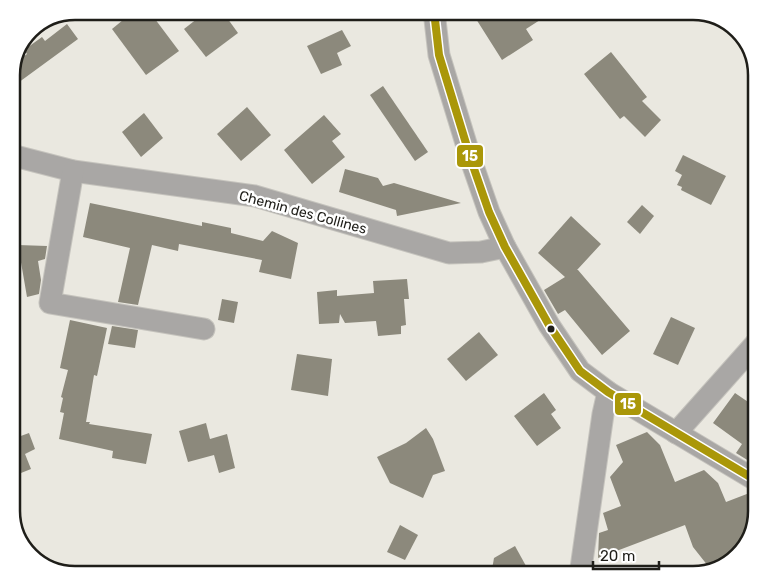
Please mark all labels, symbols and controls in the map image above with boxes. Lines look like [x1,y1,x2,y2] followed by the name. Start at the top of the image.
[456,144,484,168] line badge: 15
[462,148,478,165] text: 15
[237,187,368,238] street label: Chemin des Collines
[546,324,556,334] unlabelled marker
[614,392,642,416] line badge: 15
[620,396,636,413] text: 15
[593,538,659,570] scale bar
[600,547,635,565] text: 20 m

